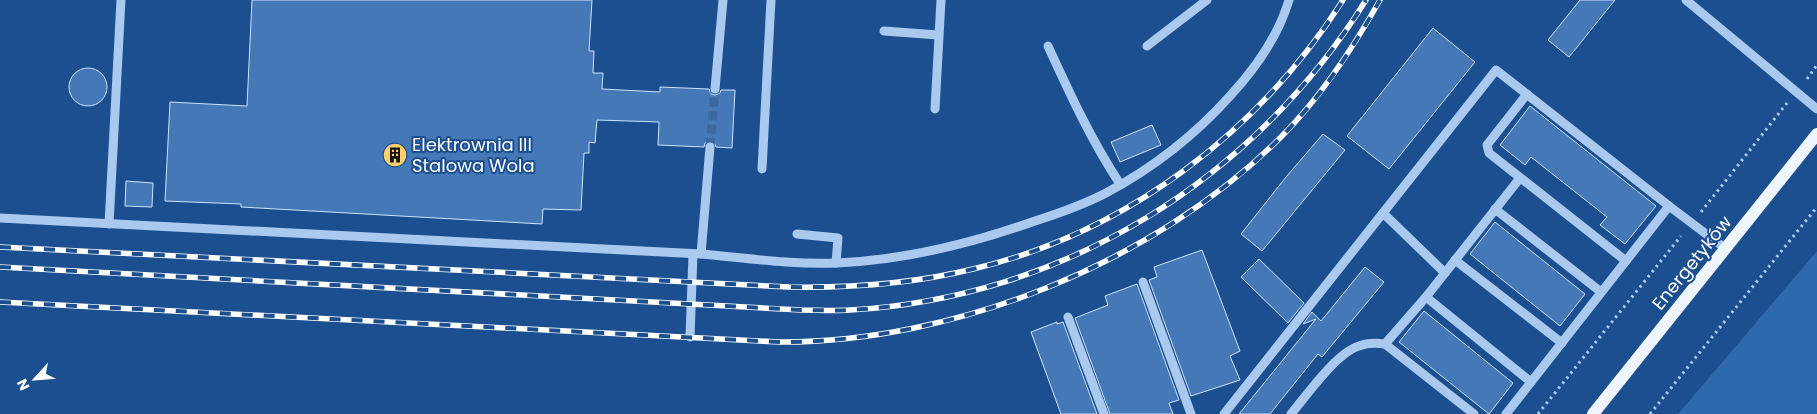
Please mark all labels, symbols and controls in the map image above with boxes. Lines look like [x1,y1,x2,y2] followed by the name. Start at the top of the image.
[412,132,535,178] place label: Elektrownia III Stalowa Wola
[382,142,408,168] building icon: Elektrownia III Stalowa Wola
[1646,210,1737,315] street label: Energetyków
[10,354,60,404] north arrow
[12,376,35,394] text: N

